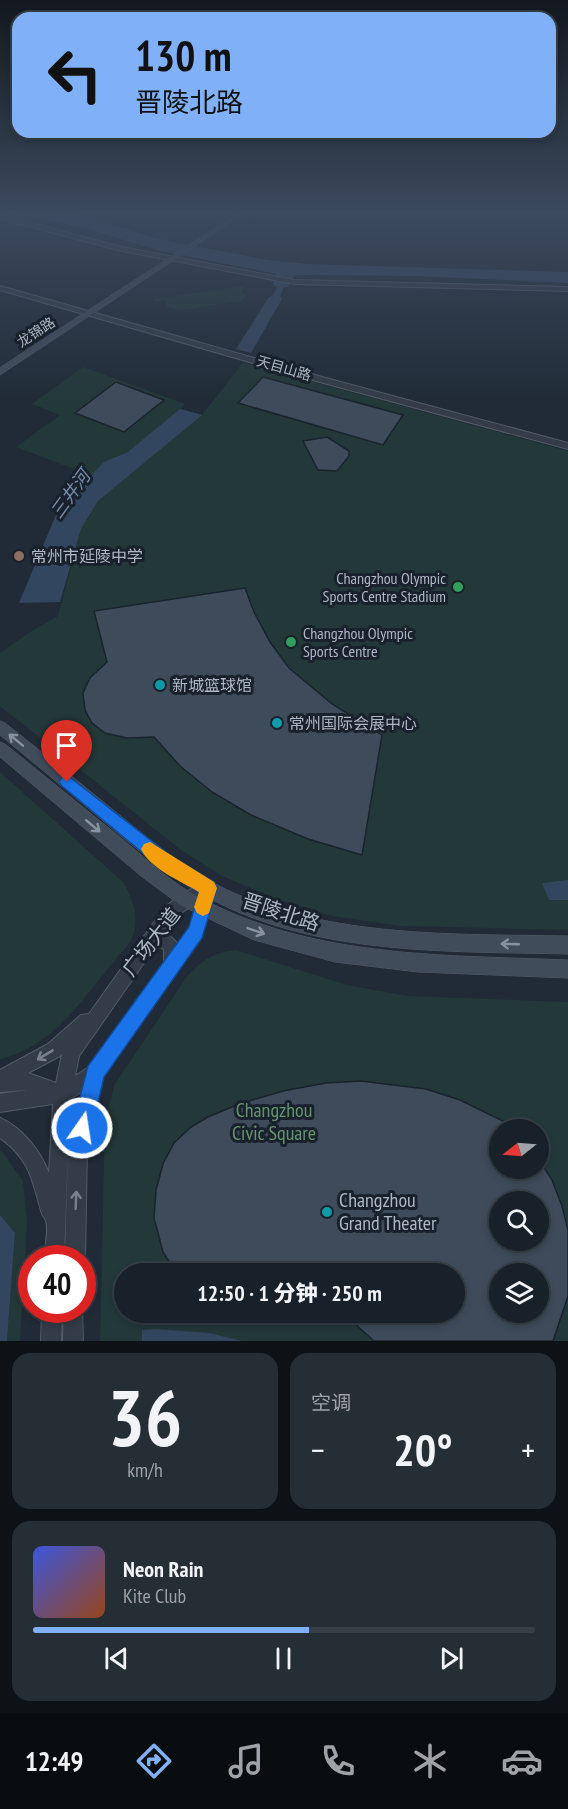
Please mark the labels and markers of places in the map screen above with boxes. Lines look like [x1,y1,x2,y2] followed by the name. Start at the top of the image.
[31,546,143,566] place label: 常州市延陵中学
[12,549,26,563] marker: 常州市延陵中学
[323,568,446,606] place label: Changzhou Olympic Sports Centre Stadium
[451,580,465,594] marker: Changzhou Olympic Sports Centre Stadium
[303,623,413,661] place label: Changzhou Olympic Sports Centre
[284,635,298,649] marker: Changzhou Olympic Sports Centre
[172,675,252,695] place label: 新城篮球馆
[153,678,167,692] marker: 新城篮球馆
[289,713,417,733] place label: 常州国际会展中心
[270,716,284,730] marker: 常州国际会展中心
[41,720,92,782] pin
[339,1187,437,1236] place label: Changzhou Grand Theater
[320,1205,334,1219] marker: Changzhou Grand Theater

